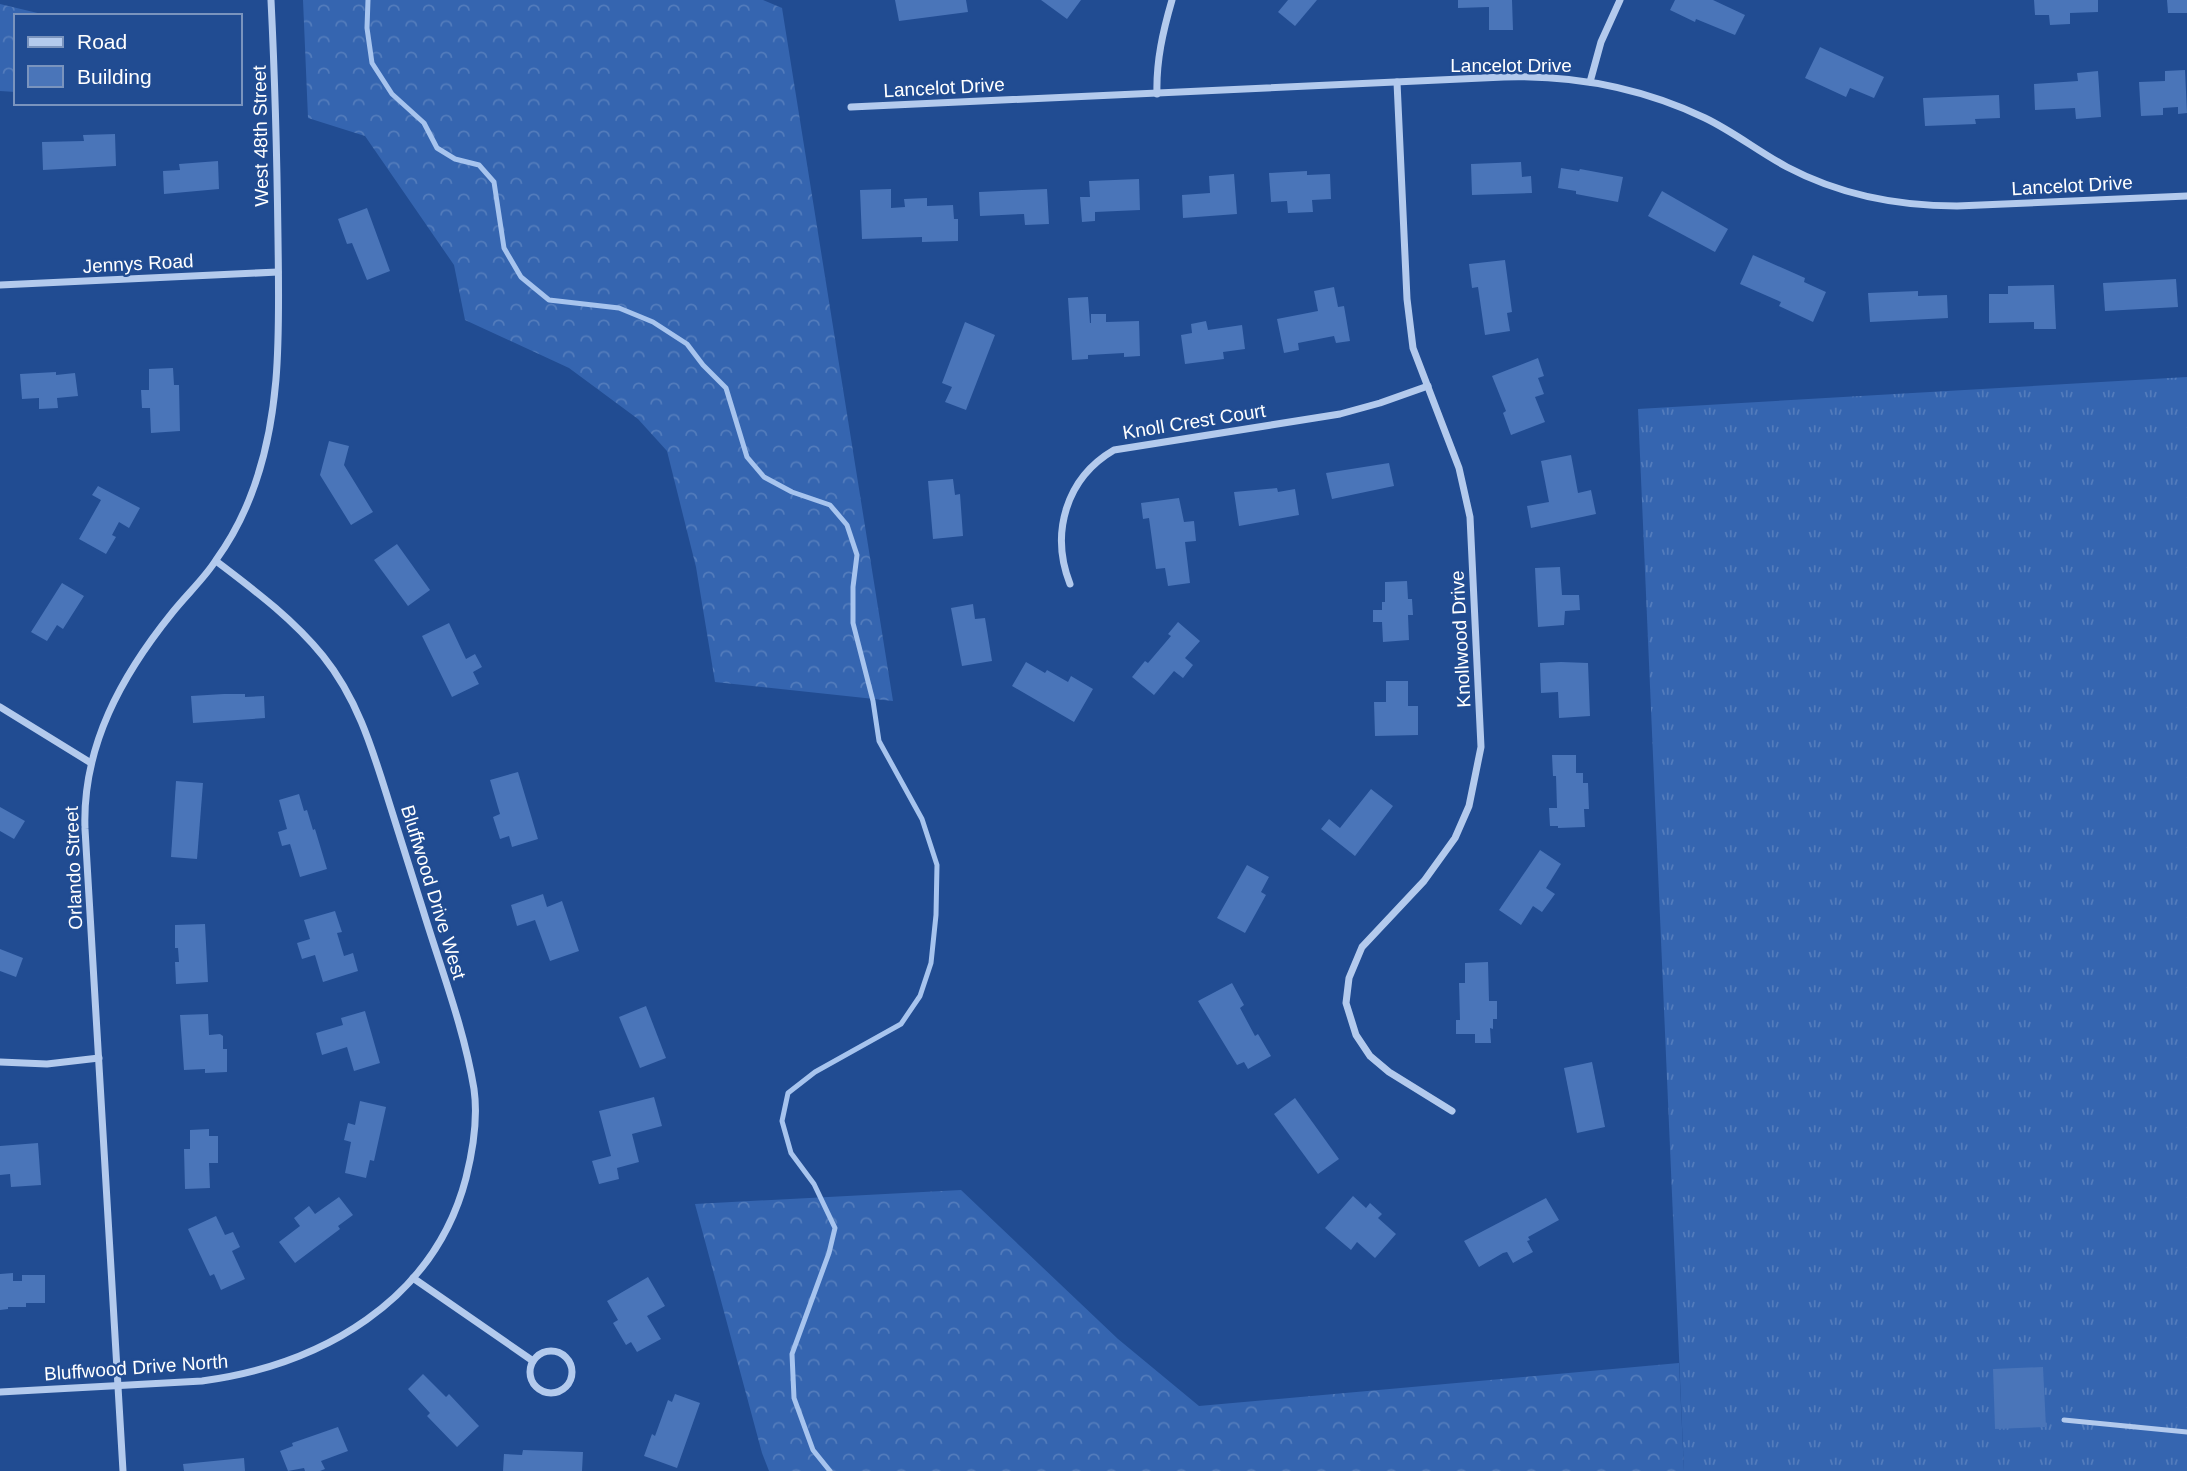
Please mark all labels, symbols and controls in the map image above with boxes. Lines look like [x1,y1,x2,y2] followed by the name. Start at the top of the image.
[14,14,242,105] legend
[77,30,127,53] text: Road
[1450,55,1572,76] street label: Lancelot Drive
[77,65,152,88] text: Building
[249,65,272,207] street label: West 48th Street
[883,74,1005,101] street label: Lancelot Drive
[2011,172,2133,199] street label: Lancelot Drive
[82,250,194,277] street label: Jennys Road
[1121,400,1268,443] street label: Knoll Crest Court
[1446,570,1475,708] street label: Knollwood Drive
[397,803,470,982] street label: Bluffwood Drive West
[61,805,86,930] street label: Orlando Street
[43,1351,229,1384] street label: Bluffwood Drive North

